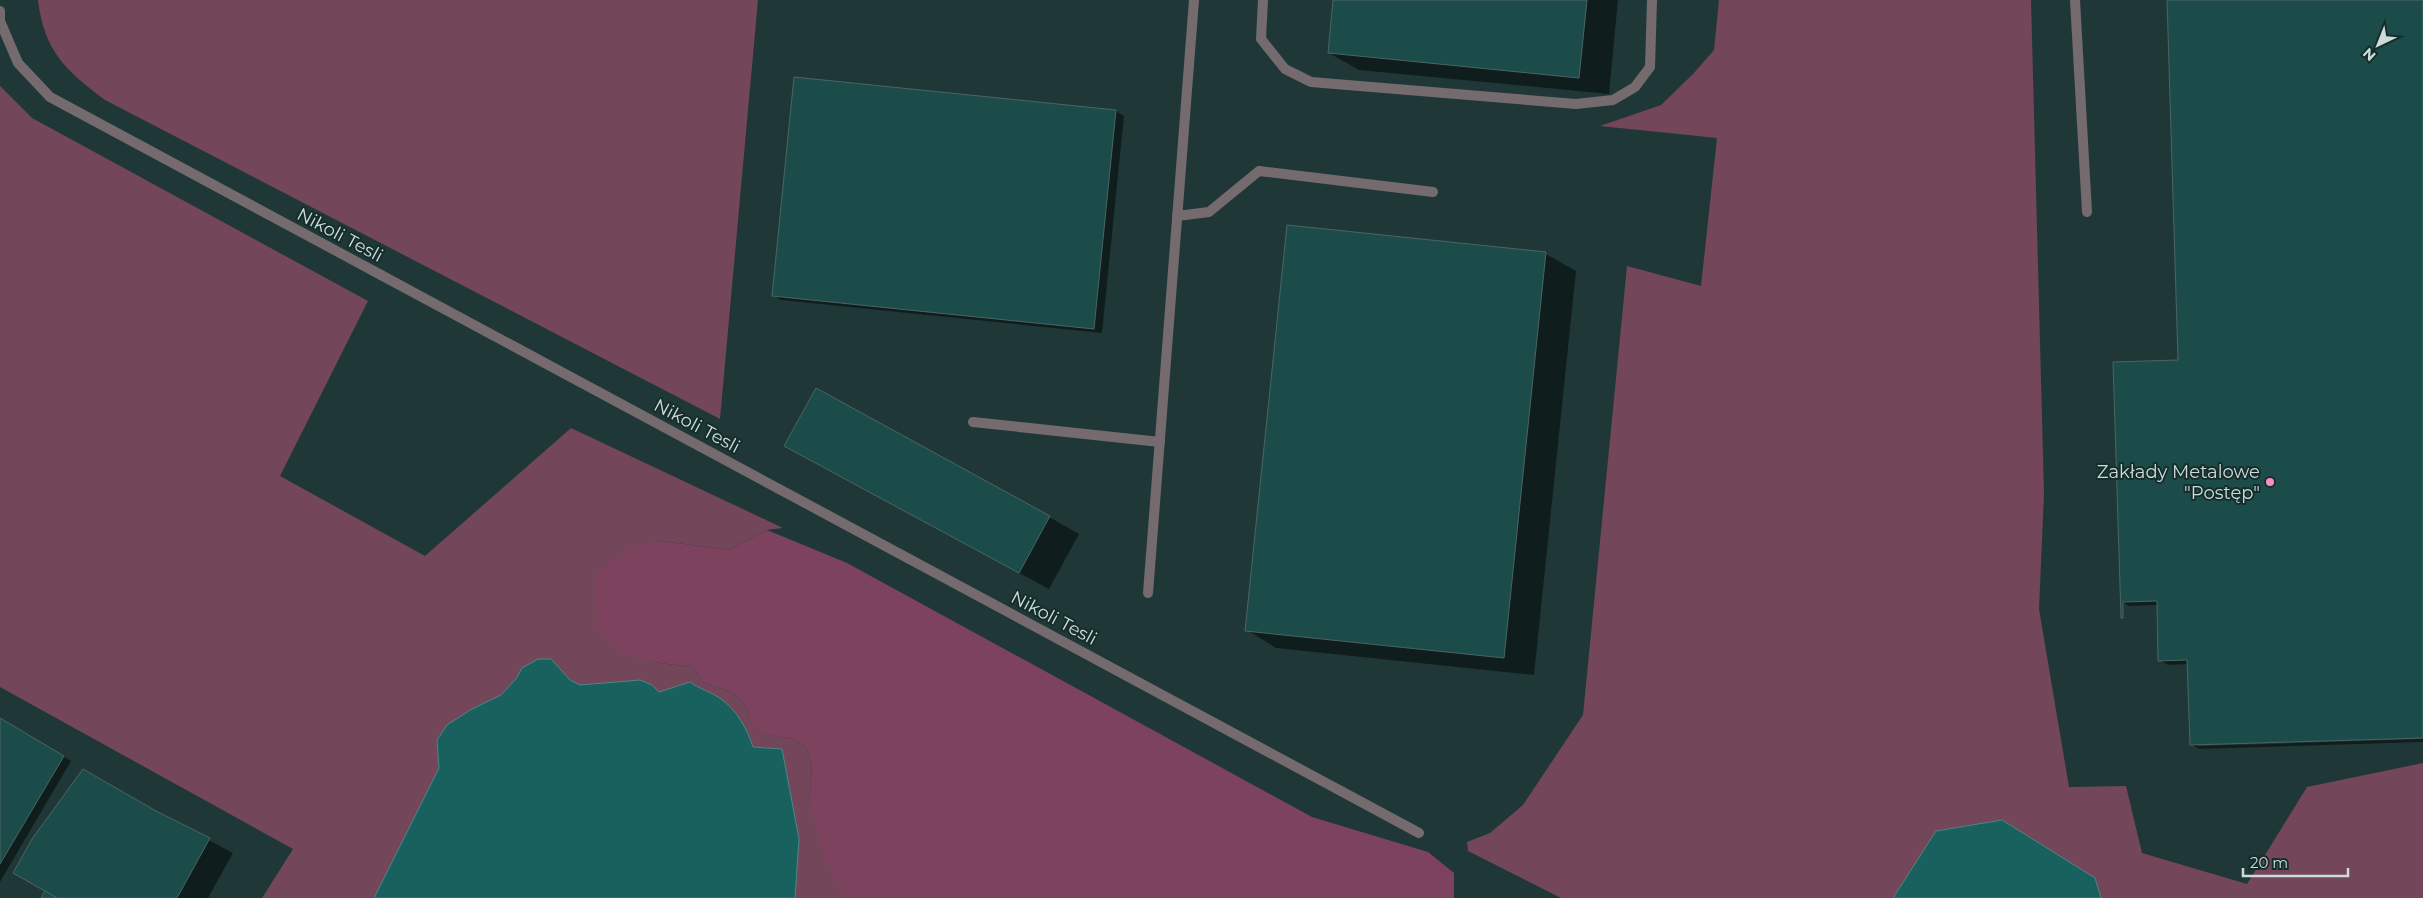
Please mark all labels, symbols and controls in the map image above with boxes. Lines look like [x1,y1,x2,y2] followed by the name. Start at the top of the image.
[2353,20,2403,70] north arrow
[2359,44,2379,65] text: N
[293,203,387,267] street label: Nikoli Tesli
[650,394,744,458] street label: Nikoli Tesli
[2097,461,2260,504] place label: Zakłady Metalowe "Postęp"
[2264,476,2276,488] marker: Zakłady Metalowe "Postęp"
[1007,586,1101,650] street label: Nikoli Tesli
[2243,846,2348,878] scale bar
[2250,853,2288,872] text: 20 m

